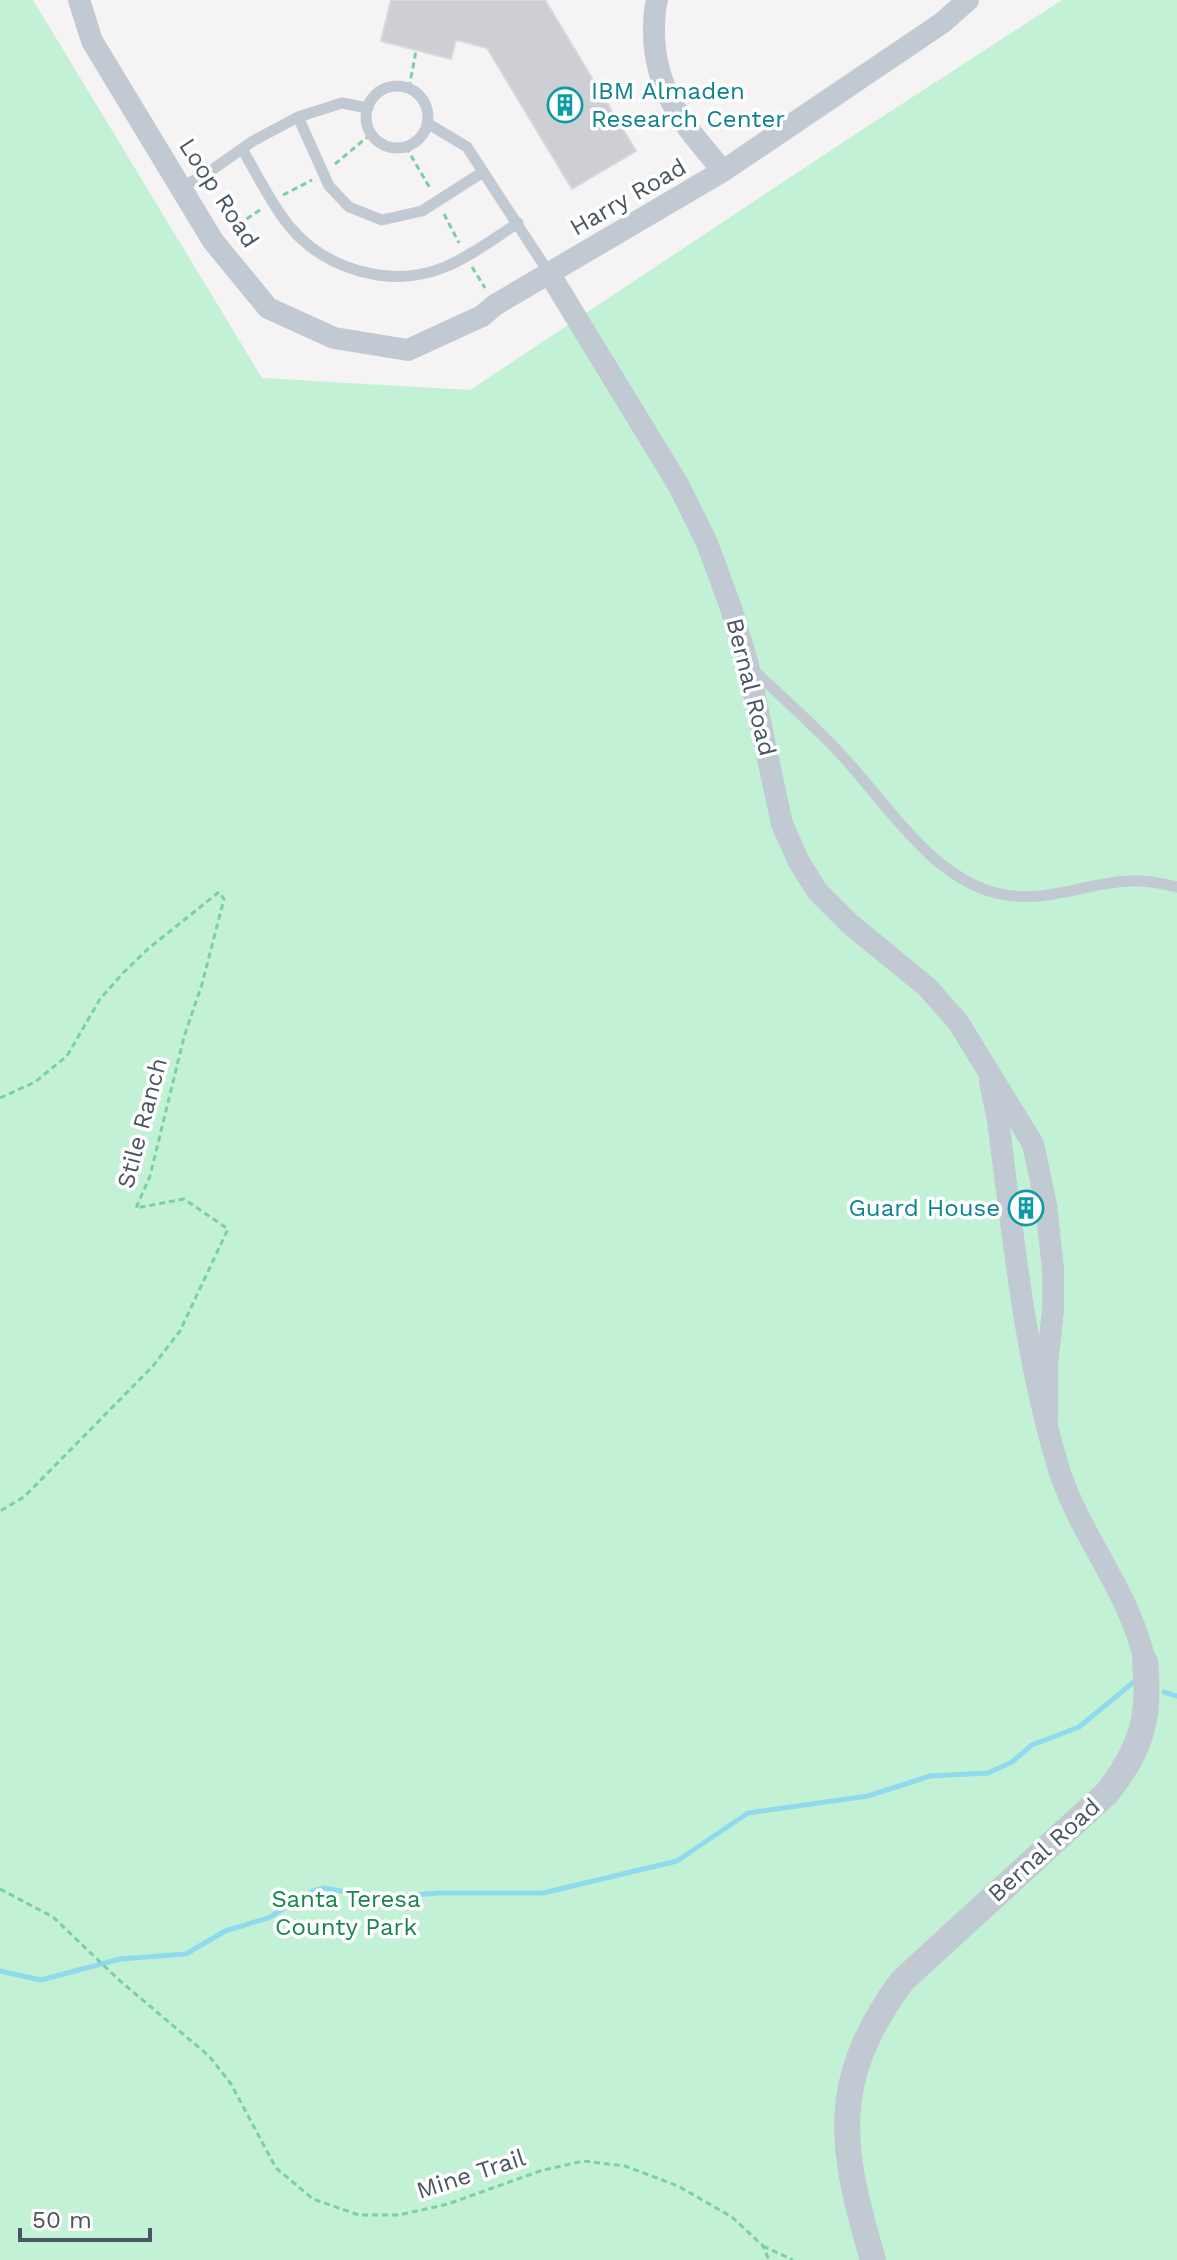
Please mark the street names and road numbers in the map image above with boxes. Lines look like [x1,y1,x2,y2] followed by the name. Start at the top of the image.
[173,133,265,253] street label: Loop Road
[565,153,691,241] street label: Harry Road
[720,615,782,759] street label: Bernal Road
[111,1055,173,1191] street label: Stile Ranch
[982,1792,1106,1908] street label: Bernal Road
[413,2143,530,2205] street label: Mine Trail

